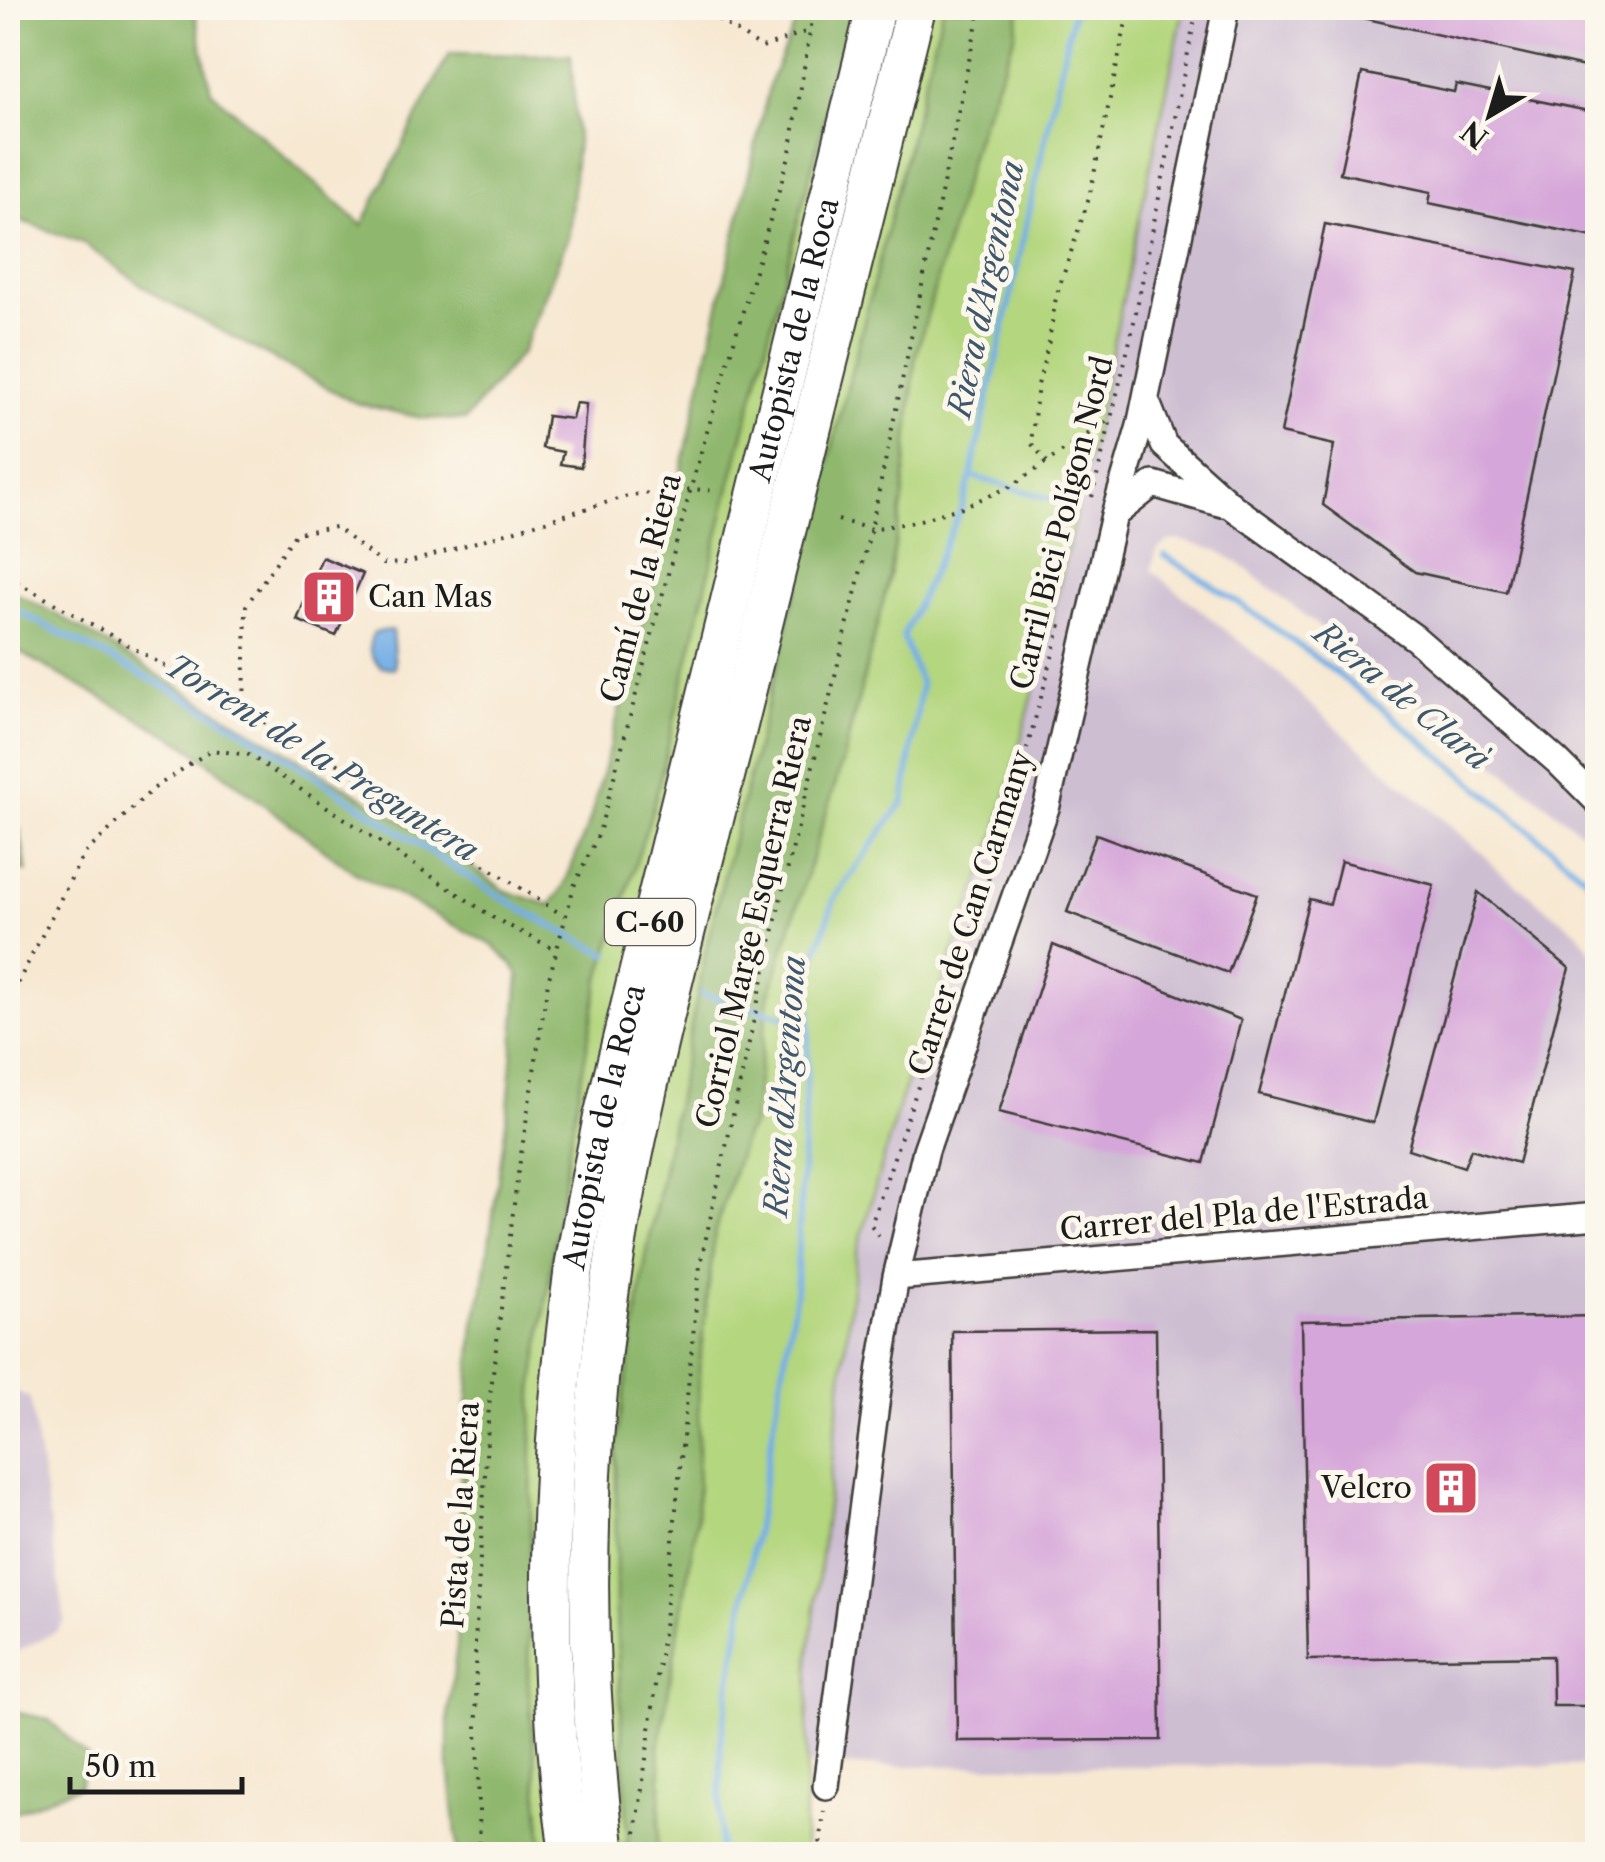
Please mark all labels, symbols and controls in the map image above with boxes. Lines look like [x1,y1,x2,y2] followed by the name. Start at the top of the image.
[1440,65,1540,165] north arrow
[1455,114,1495,156] text: N
[939,157,1032,424] water label: Riera d'Argentona
[741,194,847,486] street label: Autopista de la Roca
[1002,352,1121,693] street label: Carril Bici Polígon Nord
[592,469,689,706] street label: Camí de la Riera
[299,567,359,627] building icon: Can Mas
[368,578,493,615] place label: Can Mas
[1304,611,1498,778] water label: Riera de Clarà
[159,645,486,870] water label: Torrent de la Preguntera
[688,712,819,1132] street label: Corriol Marge Esquerra Riera
[900,745,1041,1080] street label: Carrer de Can Carmany
[605,899,695,945] road number: C-60
[756,954,813,1221] water label: Riera d'Argentona
[555,980,653,1273] street label: Autopista de la Roca
[1058,1179,1430,1248] street label: Carrer del Pla de l'Estrada
[434,1400,487,1630] street label: Pista de la Riera
[1421,1458,1481,1518] building icon: Velcro
[1320,1469,1412,1506] place label: Velcro
[70,1732,242,1794] scale bar
[85,1748,156,1785] text: 50 m

